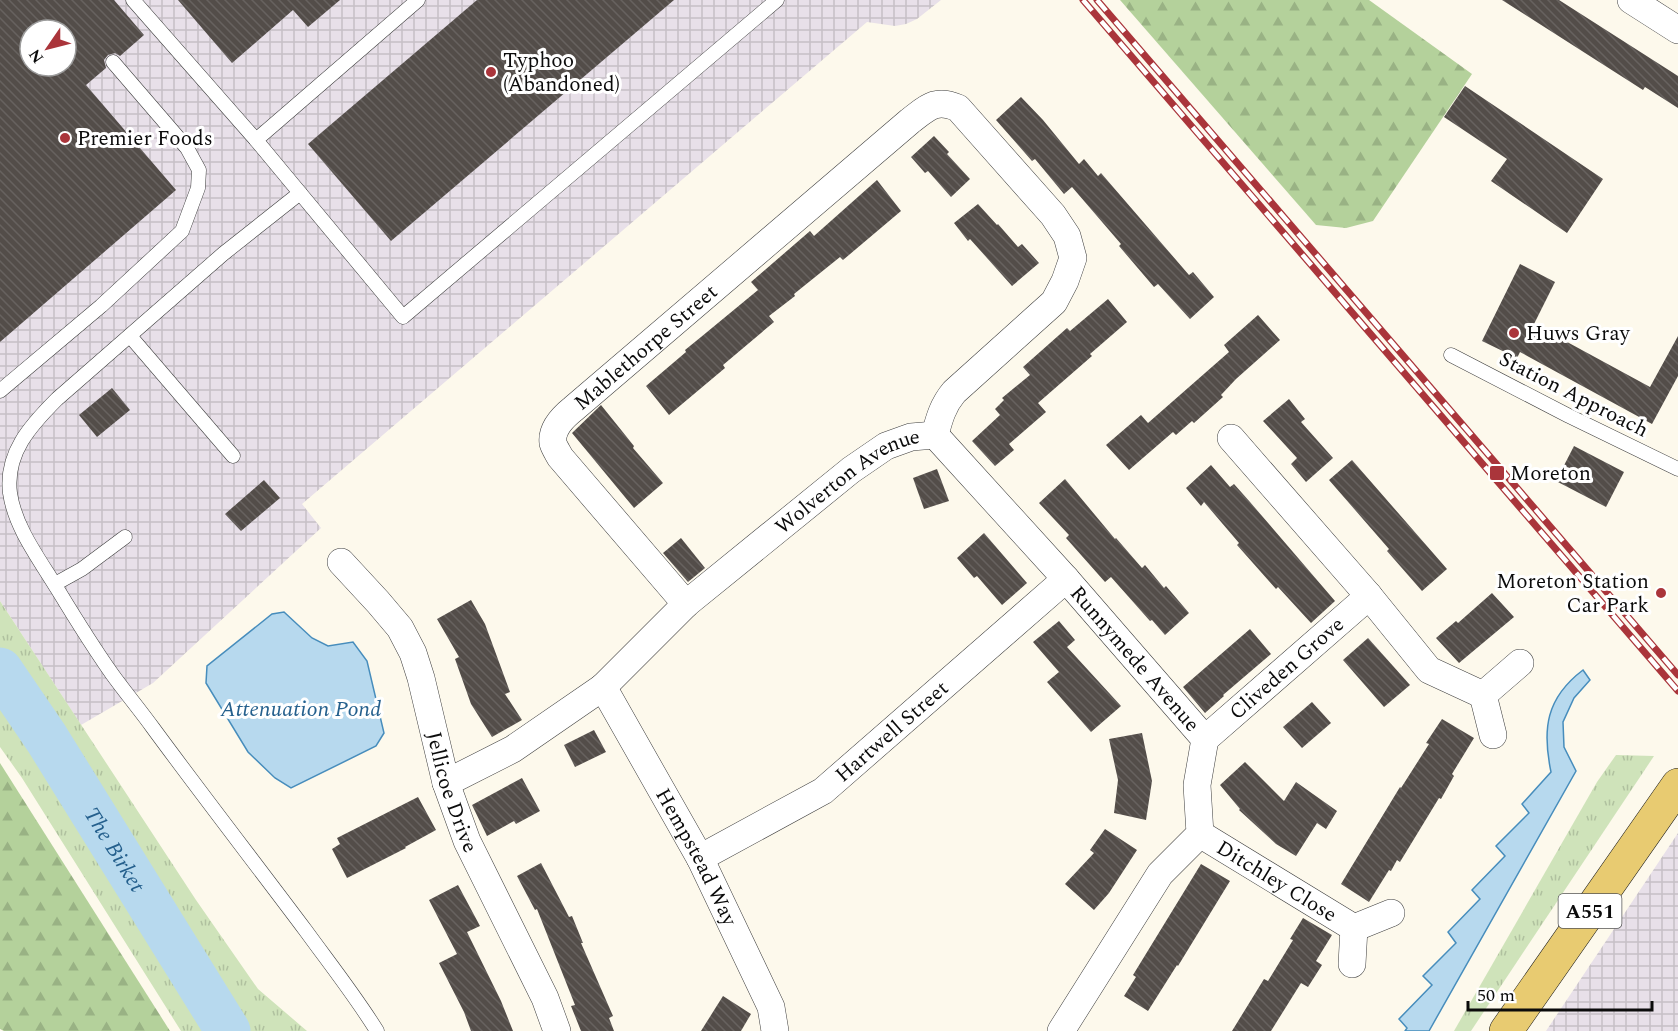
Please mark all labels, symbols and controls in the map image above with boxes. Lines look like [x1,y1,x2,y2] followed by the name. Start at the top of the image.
[18,18,78,78] north arrow
[23,44,50,68] text: N
[503,45,620,101] place label: Typhoo (Abandoned)
[484,65,498,79] marker: Typhoo (Abandoned)
[77,123,213,155] place label: Premier Foods
[58,131,72,145] marker: Premier Foods
[567,277,725,418] street label: Mablethorpe Street
[1526,318,1631,350] place label: Huws Gray
[1507,326,1521,340] marker: Huws Gray
[1493,343,1654,446] street label: Station Approach
[768,421,921,543] street label: Wolverton Avenue
[1510,458,1591,490] place label: Moreton
[1488,464,1506,482] marker: Moreton
[1496,566,1649,622] place label: Moreton Station Car Park
[1062,579,1207,739] street label: Runnymede Avenue
[1654,586,1668,600] marker: Moreton Station Car Park
[1222,609,1352,728] street label: Cliveden Grove
[828,673,956,791] street label: Hartwell Street
[220,693,381,726] water label: Attenuation Pond
[417,728,485,858] street label: Jellicoe Drive
[647,782,745,932] street label: Hempstead Way
[75,801,154,900] water label: The Birket
[1210,833,1343,931] street label: Ditchley Close
[1558,894,1622,928] road number: A551
[1468,974,1652,1012] scale bar
[1477,982,1515,1009] text: 50 m

